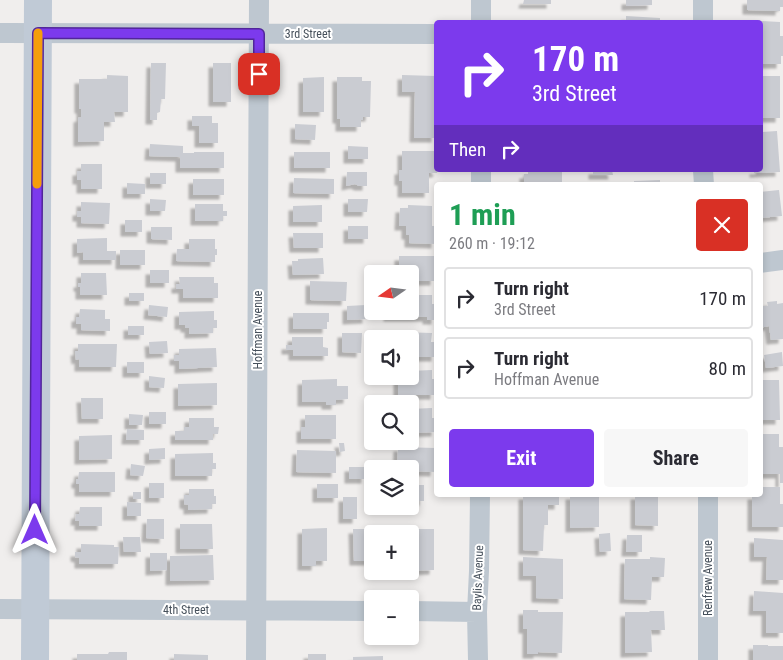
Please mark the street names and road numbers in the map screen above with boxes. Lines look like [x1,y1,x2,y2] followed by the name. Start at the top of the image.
[285,27,332,41] street label: 3rd Street
[251,290,265,369] street label: Hoffman Avenue
[701,540,715,616] street label: Renfrew Avenue
[470,545,486,611] street label: Baylis Avenue
[163,603,210,617] street label: 4th Street

